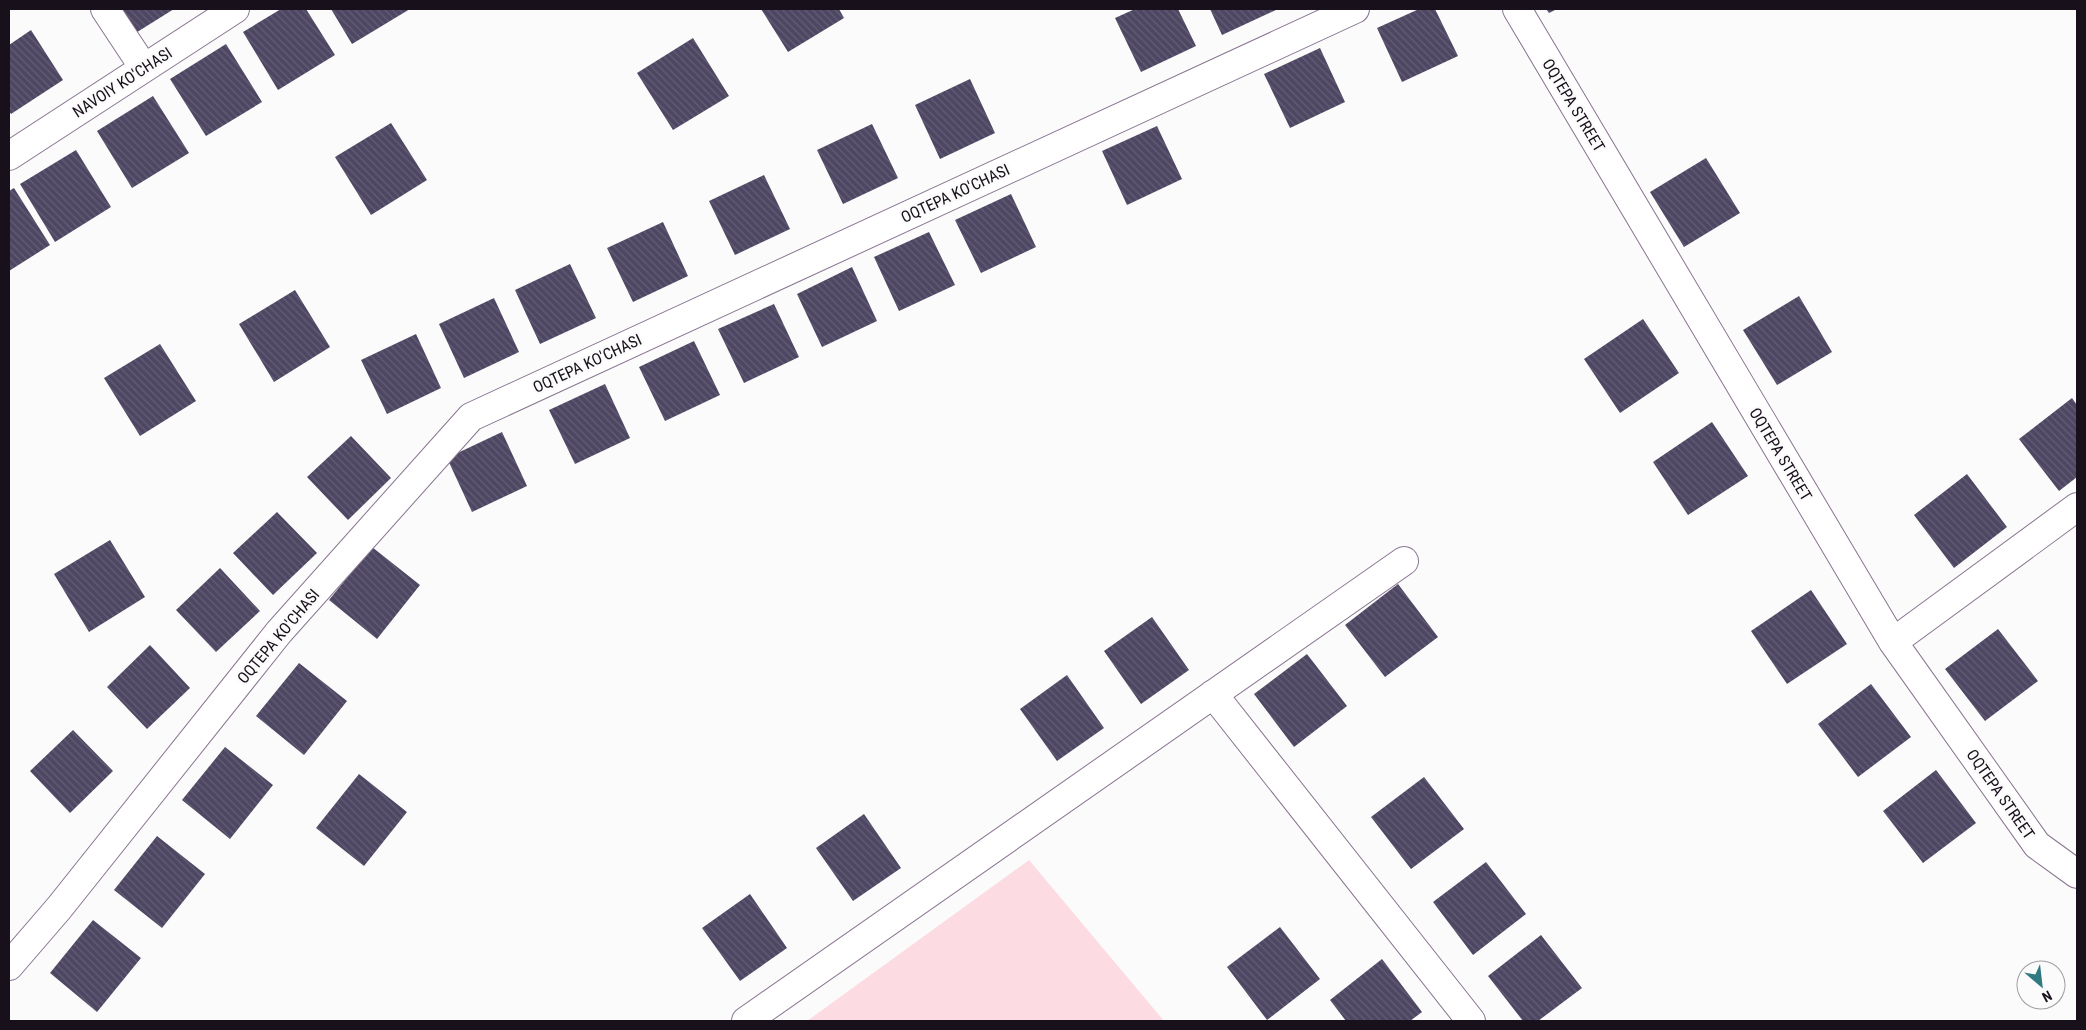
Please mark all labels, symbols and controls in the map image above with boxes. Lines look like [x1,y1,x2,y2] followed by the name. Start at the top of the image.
[69,43,175,122] street label: NAVOIY KO'CHASI
[1538,55,1609,155] street label: OQTEPA STREET
[898,160,1012,227] street label: OQTEPA KO'CHASI
[530,330,644,397] street label: OQTEPA KO'CHASI
[1745,404,1816,504] street label: OQTEPA STREET
[233,585,323,687] street label: OQTEPA KO'CHASI
[1963,746,2039,843] street label: OQTEPA STREET
[2016,960,2066,1010] north arrow
[2040,987,2055,1006] text: N

